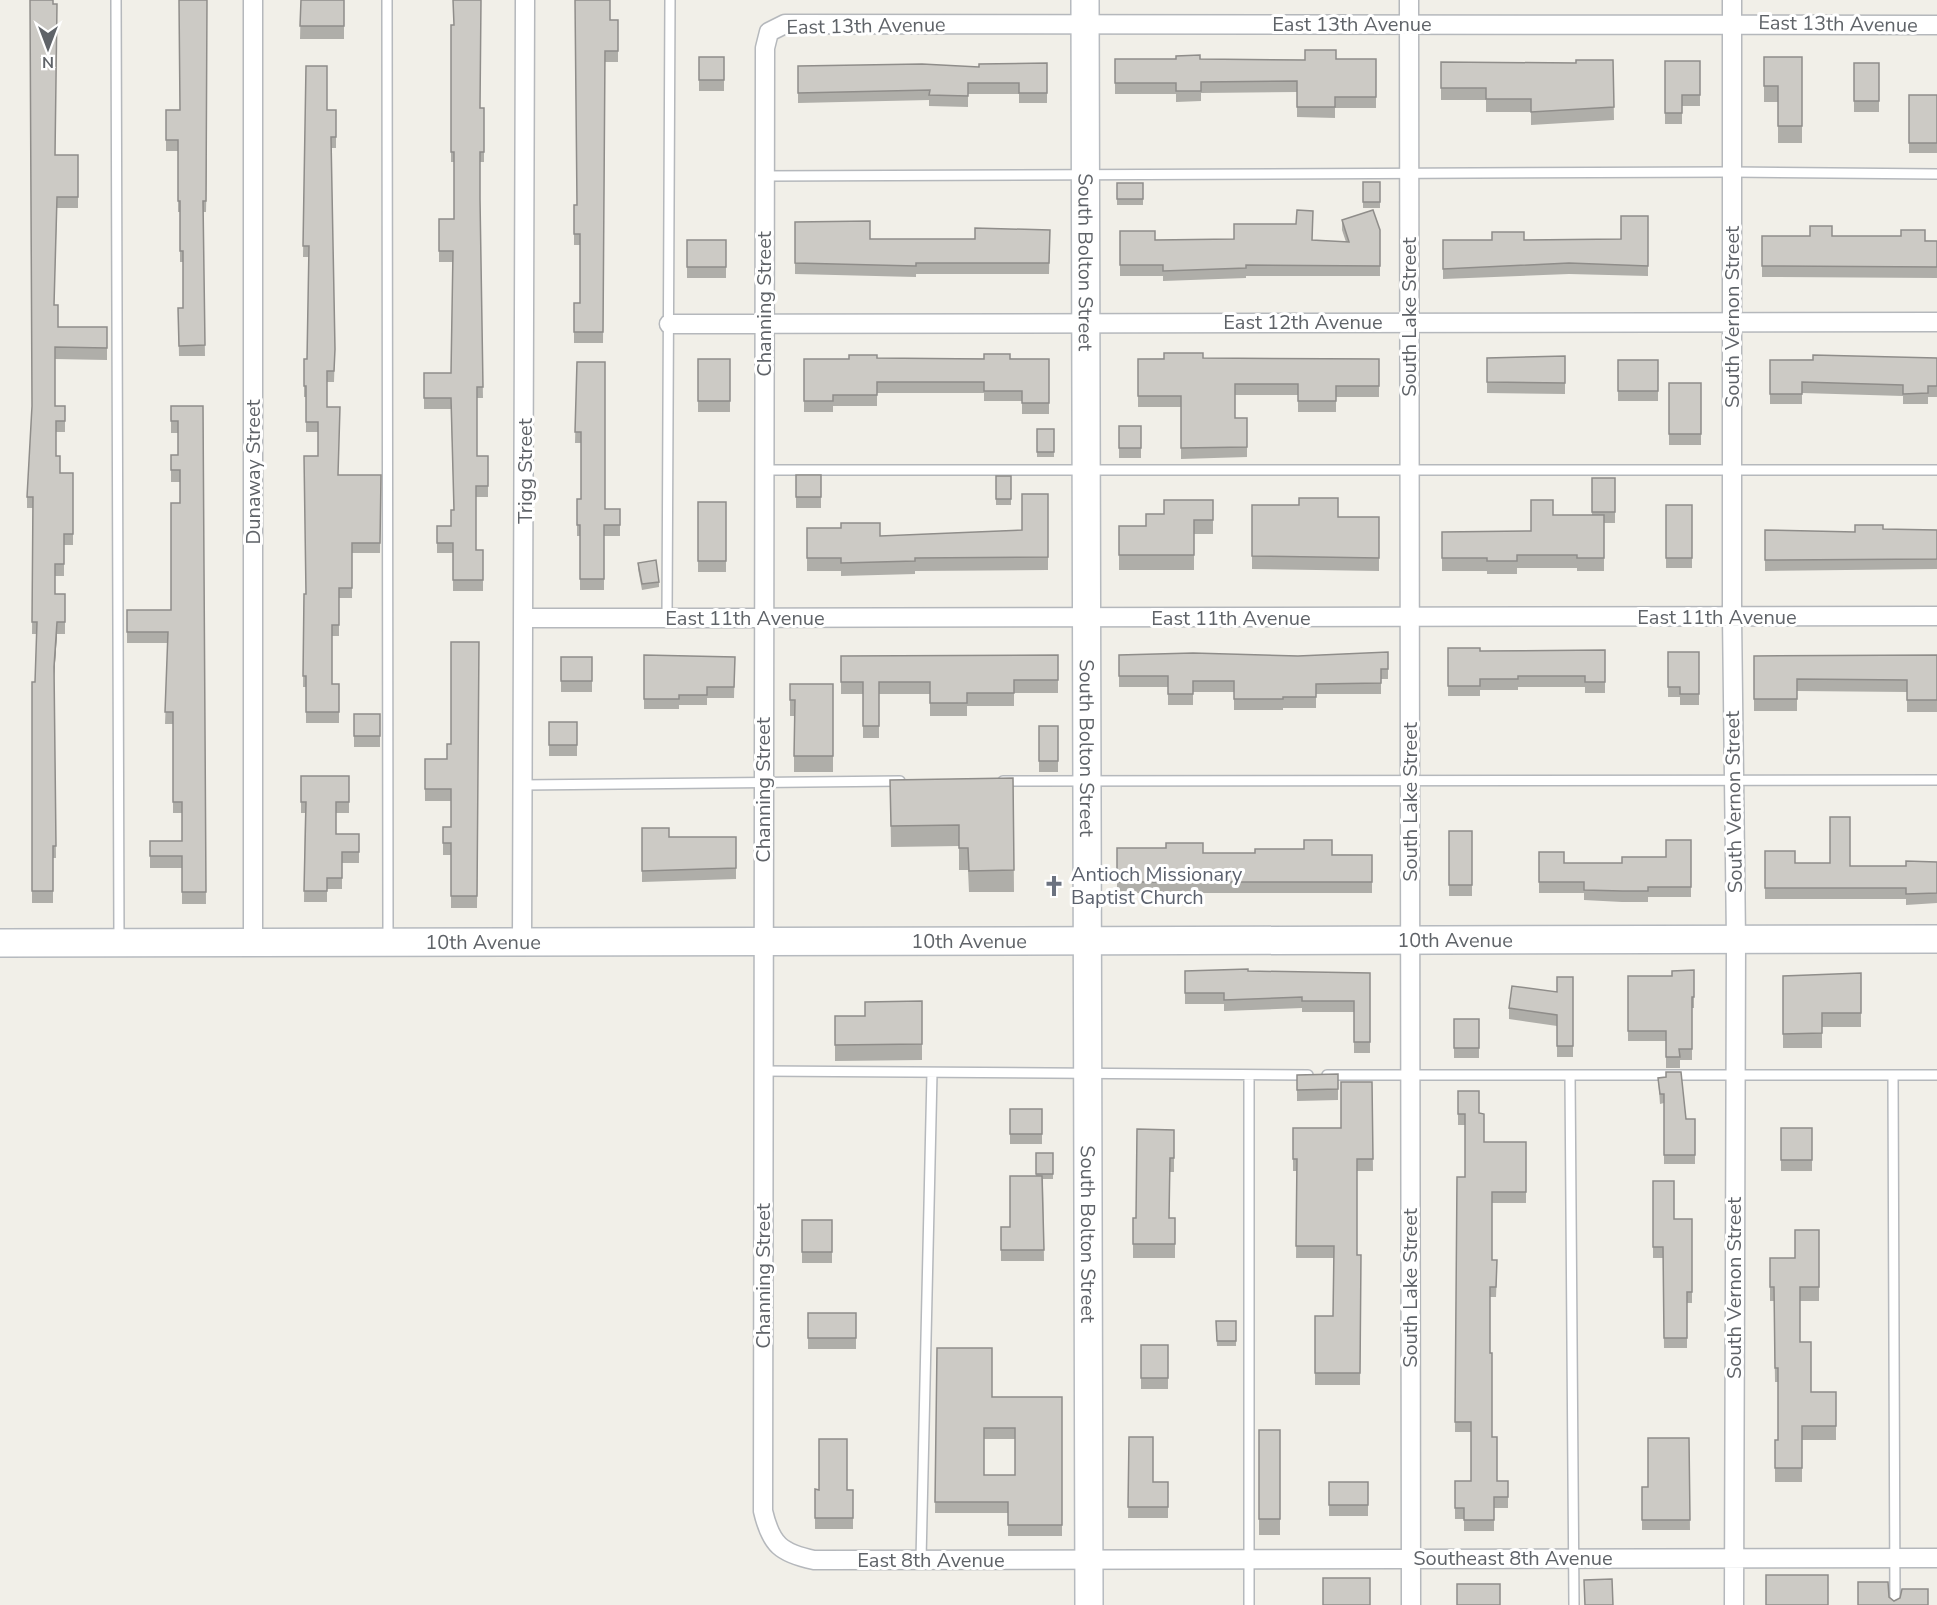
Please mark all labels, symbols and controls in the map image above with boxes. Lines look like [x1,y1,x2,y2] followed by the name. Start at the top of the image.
[1758,9,1918,39] street label: East 13th Avenue
[786,11,946,41] street label: East 13th Avenue
[1272,11,1432,38] street label: East 13th Avenue
[18,18,78,78] north arrow
[42,51,54,73] text: N
[1072,173,1099,352] street label: South Bolton Street
[1719,225,1746,408] street label: South Vernon Street
[751,230,778,377] street label: Channing Street
[1396,236,1423,397] street label: South Lake Street
[1223,309,1383,336] street label: East 12th Avenue
[240,398,267,545] street label: Dunaway Street
[512,417,539,524] street label: Trigg Street
[1637,604,1797,631] street label: East 11th Avenue
[665,605,825,632] street label: East 11th Avenue
[1151,605,1311,632] street label: East 11th Avenue
[1073,659,1101,838] street label: South Bolton Street
[1719,710,1749,893] street label: South Vernon Street
[750,716,777,863] street label: Channing Street
[1397,721,1424,882] street label: South Lake Street
[1071,861,1243,911] place label: Antioch Missionary Baptist Church
[1042,874,1066,898] church icon: Antioch Missionary Baptist Church
[1397,926,1513,954] street label: 10th Avenue
[911,927,1027,955] street label: 10th Avenue
[425,928,541,956] street label: 10th Avenue
[1074,1145,1102,1324] street label: South Bolton Street
[1721,1196,1748,1379] street label: South Vernon Street
[750,1202,777,1349] street label: Channing Street
[1397,1207,1424,1368] street label: South Lake Street
[1413,1545,1613,1572] street label: Southeast 8th Avenue
[857,1547,1005,1574] street label: East 8th Avenue

